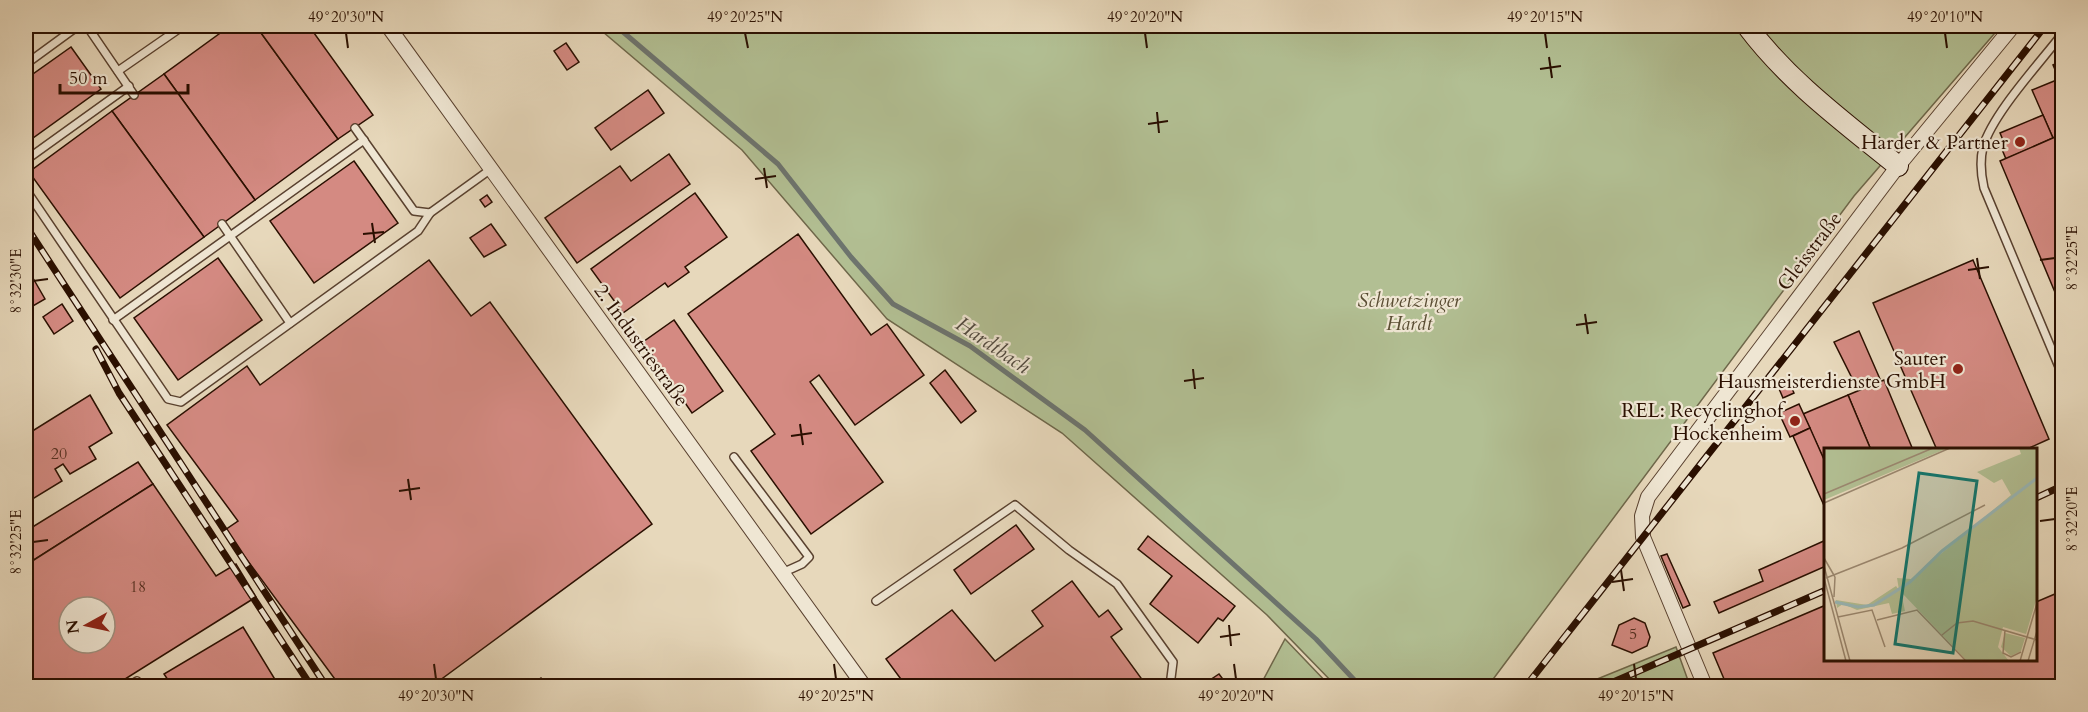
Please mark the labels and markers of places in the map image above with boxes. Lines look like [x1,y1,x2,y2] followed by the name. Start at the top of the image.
[1861,129,2009,156] place label: Harder & Partner
[2013,135,2027,149] marker: Harder & Partner
[1718,345,1947,395] place label: Sauter Hausmeisterdienste GmbH
[1951,362,1965,376] marker: Sauter Hausmeisterdienste GmbH
[1621,397,1786,447] place label: REL: Recyclinghof Hockenheim
[1788,414,1802,428] marker: REL: Recyclinghof Hockenheim

